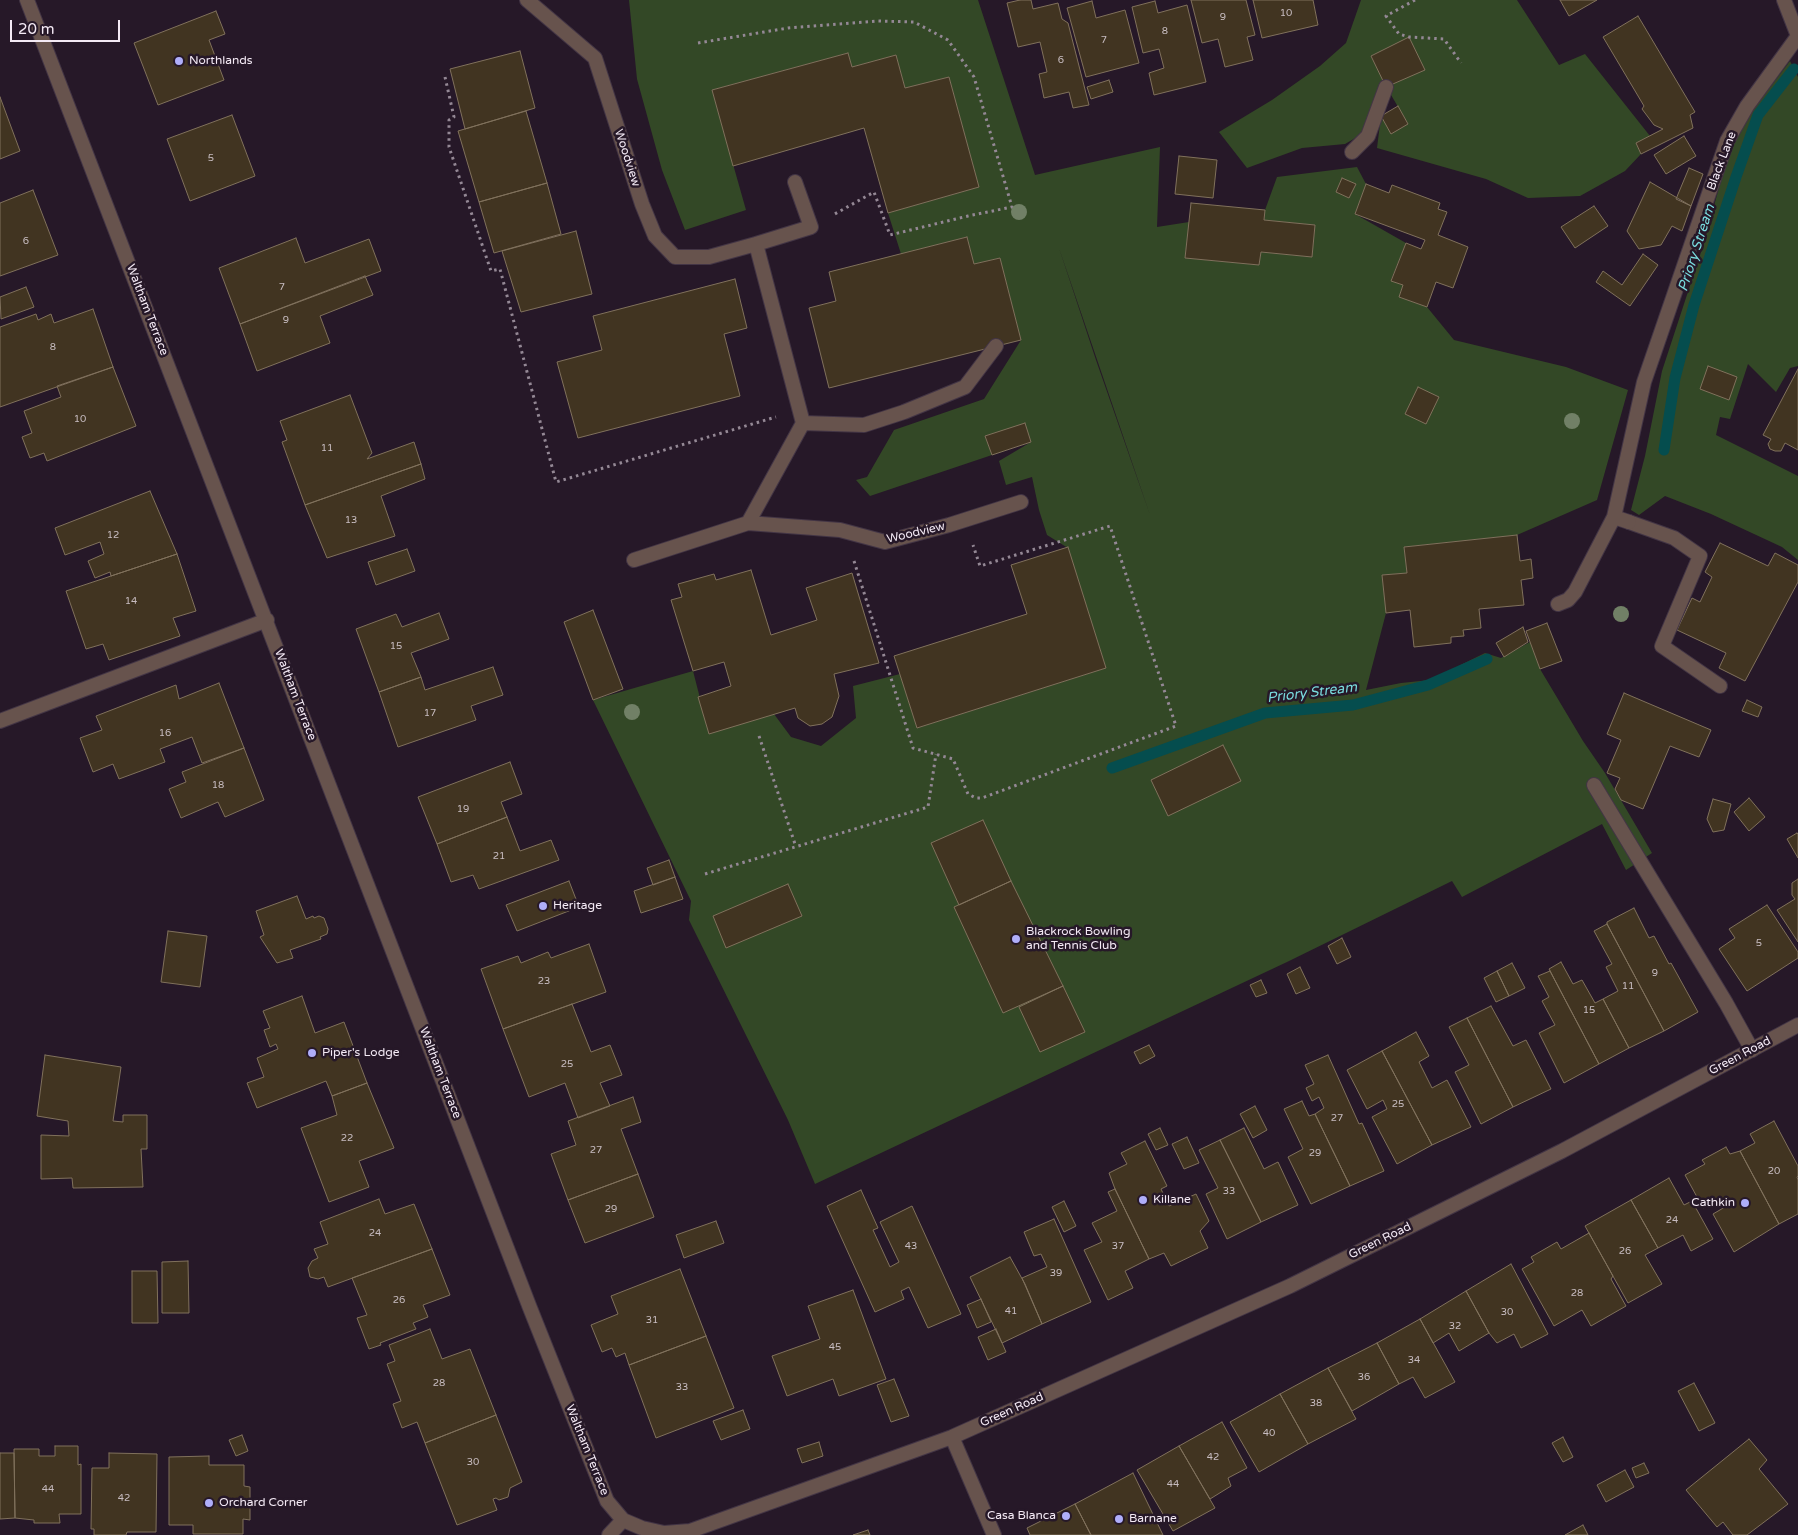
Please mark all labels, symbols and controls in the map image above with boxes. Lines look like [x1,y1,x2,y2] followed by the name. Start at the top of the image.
[1280,7,1292,19] house number: 10
[12,10,122,42] scale bar
[1220,11,1226,23] house number: 9
[18,20,55,38] text: 20 m
[1162,25,1168,37] house number: 8
[1101,34,1107,46] house number: 7
[189,54,253,68] place label: Northlands
[1058,54,1064,66] house number: 6
[173,55,185,67] marker: Northlands
[611,128,643,188] street label: Woodview
[1704,130,1740,192] street label: Black Lane
[208,152,214,164] house number: 5
[1675,202,1719,294] water label: Priory Stream
[23,235,29,247] house number: 6
[123,262,171,358] street label: Waltham Terrace
[279,281,285,293] house number: 7
[283,314,289,326] house number: 9
[50,341,56,353] house number: 8
[74,413,86,425] house number: 10
[321,442,333,454] house number: 11
[345,514,357,526] house number: 13
[885,519,947,547] street label: Woodview
[107,529,119,541] house number: 12
[125,595,137,607] house number: 14
[390,640,402,652] house number: 15
[271,647,319,743] street label: Waltham Terrace
[1266,679,1358,707] water label: Priory Stream
[424,707,436,719] house number: 17
[159,727,171,739] house number: 16
[212,779,224,791] house number: 18
[457,803,469,815] house number: 19
[493,850,505,862] house number: 21
[553,899,602,913] place label: Heritage
[537,900,549,912] marker: Heritage
[1026,925,1130,953] place label: Blackrock Bowling and Tennis Club
[1010,933,1022,945] marker: Blackrock Bowling and Tennis Club
[1756,937,1762,949] house number: 5
[1652,967,1658,979] house number: 9
[538,975,550,987] house number: 23
[1622,980,1634,992] house number: 11
[1583,1004,1595,1016] house number: 15
[416,1025,464,1121] street label: Waltham Terrace
[1707,1034,1773,1078] street label: Green Road
[322,1046,400,1060] place label: Piper's Lodge
[306,1047,318,1059] marker: Piper's Lodge
[561,1058,573,1070] house number: 25
[1392,1098,1404,1110] house number: 25
[1331,1112,1343,1124] house number: 27
[341,1132,353,1144] house number: 22
[590,1144,602,1156] house number: 27
[1309,1147,1321,1159] house number: 29
[1768,1165,1780,1177] house number: 20
[1223,1185,1235,1197] house number: 33
[1153,1193,1191,1207] place label: Killane
[1137,1194,1149,1206] marker: Killane
[1691,1196,1735,1210] place label: Cathkin
[1739,1197,1751,1209] marker: Cathkin
[605,1203,617,1215] house number: 29
[1666,1214,1678,1226] house number: 24
[1346,1220,1414,1262] street label: Green Road
[369,1227,381,1239] house number: 24
[905,1240,917,1252] house number: 43
[1112,1240,1124,1252] house number: 37
[1619,1245,1631,1257] house number: 26
[1050,1267,1062,1279] house number: 39
[1571,1287,1583,1299] house number: 28
[393,1294,405,1306] house number: 26
[1005,1305,1017,1317] house number: 41
[1501,1306,1513,1318] house number: 30
[646,1314,658,1326] house number: 31
[1449,1320,1461,1332] house number: 32
[829,1341,841,1353] house number: 45
[1408,1354,1420,1366] house number: 34
[1358,1371,1370,1383] house number: 36
[433,1377,445,1389] house number: 28
[676,1381,688,1393] house number: 33
[978,1390,1046,1430] street label: Green Road
[1310,1397,1322,1409] house number: 38
[562,1403,612,1497] street label: Waltham Terrace
[1263,1427,1275,1439] house number: 40
[1207,1451,1219,1463] house number: 42
[467,1456,479,1468] house number: 30
[1167,1478,1179,1490] house number: 44
[42,1483,54,1495] house number: 44
[118,1492,130,1504] house number: 42
[219,1496,307,1510] place label: Orchard Corner
[203,1497,215,1509] marker: Orchard Corner
[987,1509,1056,1523] place label: Casa Blanca
[1060,1510,1072,1522] marker: Casa Blanca
[1129,1512,1177,1526] place label: Barnane
[1113,1513,1125,1525] marker: Barnane

